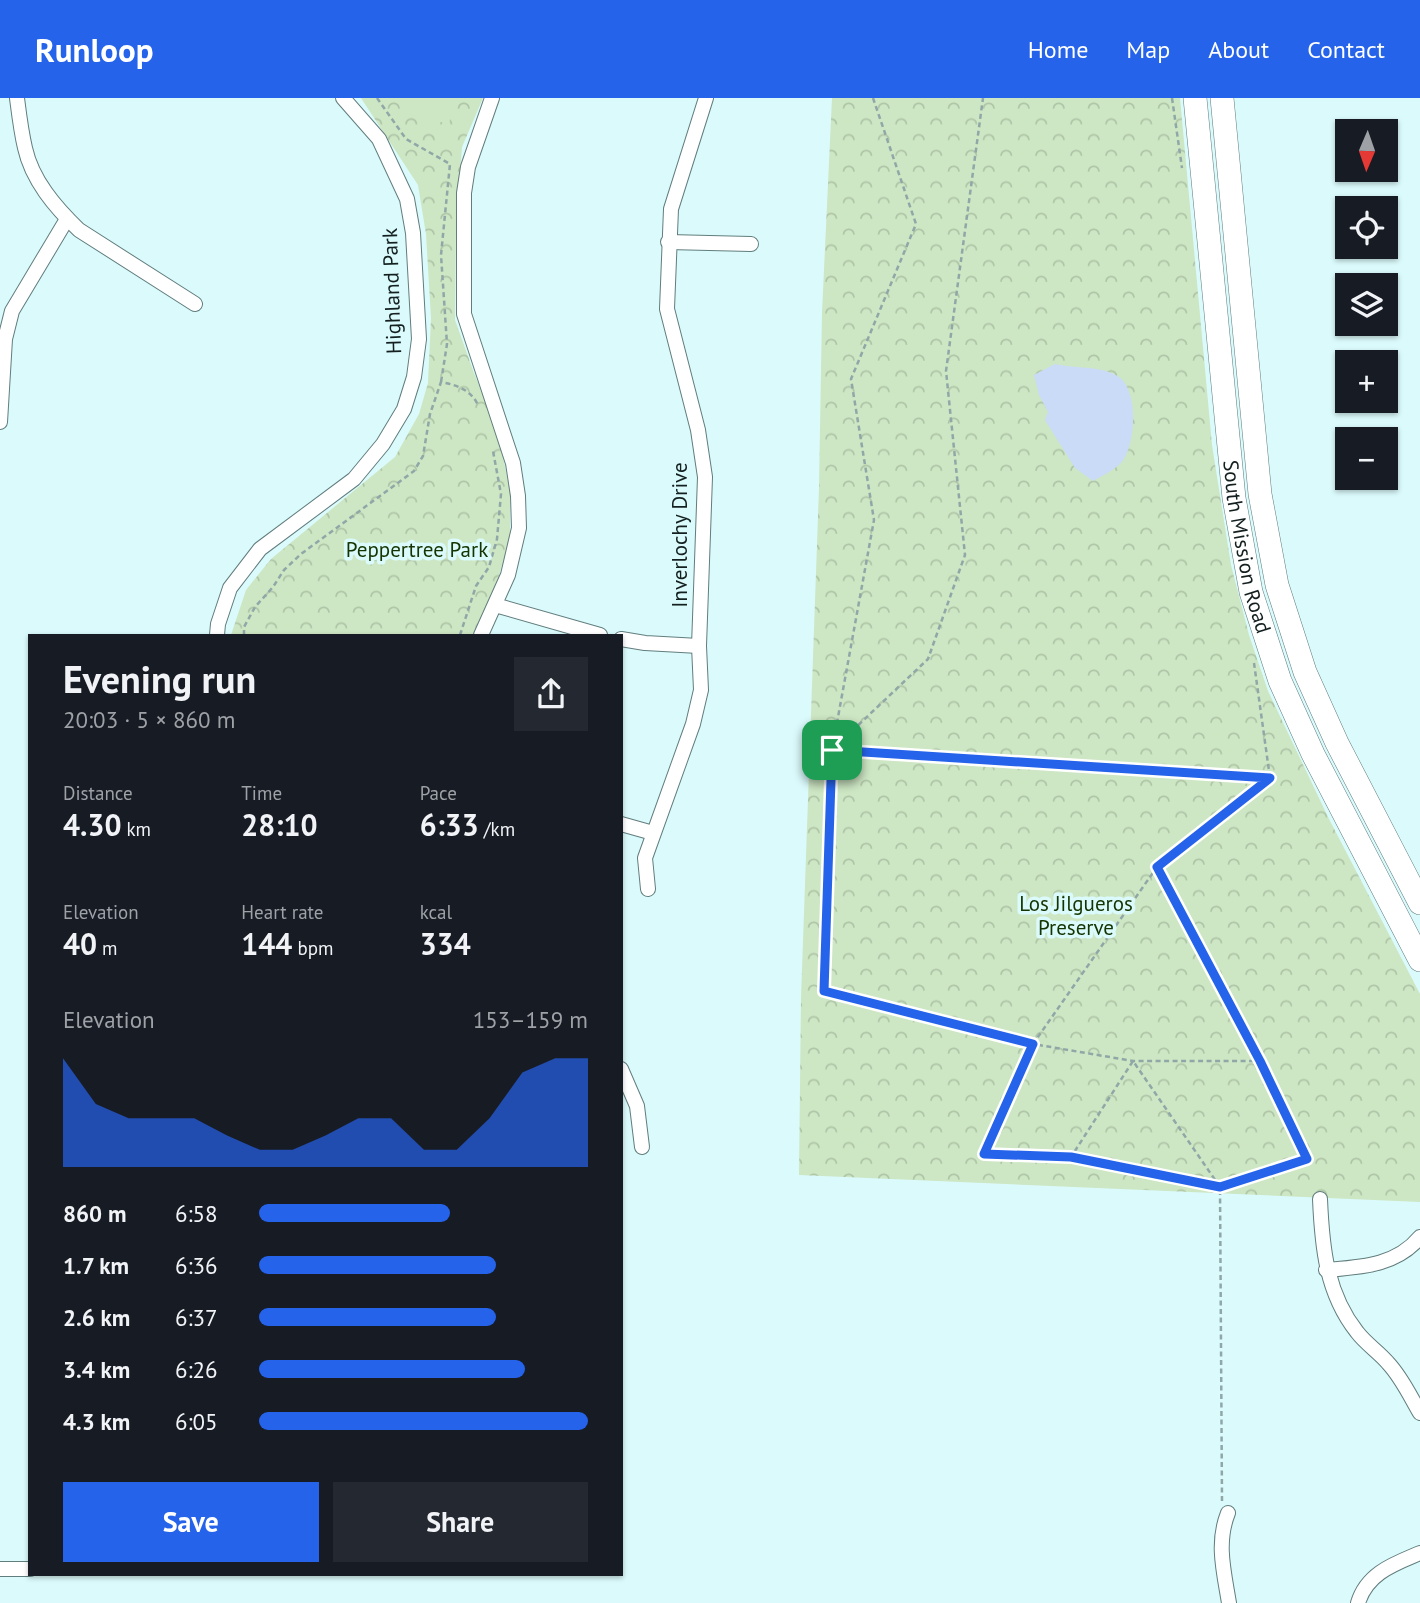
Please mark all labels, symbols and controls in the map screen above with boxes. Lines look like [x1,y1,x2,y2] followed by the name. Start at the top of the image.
[35,28,154,71] text: Runloop
[1028,34,1088,65] text: Home
[1126,34,1170,65] text: Map
[1208,34,1269,65] text: About
[1307,34,1385,65] text: Contact
[1335,119,1398,182] north arrow
[1335,119,1398,490] map controls
[1335,196,1398,259] button: locate
[376,228,407,354] street label: Highland Park
[1335,273,1398,336] button: layers
[1335,350,1398,413] button: +
[1335,427,1398,490] button: −
[1217,459,1278,637] street label: South Mission Road
[666,462,693,608] street label: Inverlochy Drive
[346,536,488,563] park label: Peppertree Park
[63,654,256,703] text: Evening run
[514,657,588,731] button: share
[63,705,235,734] text: 20:03 · 5 × 860 m
[802,720,862,780] pin
[813,731,851,769] icon: arrive
[63,781,133,805] text: Distance
[241,781,282,805] text: Time
[420,781,457,805] text: Pace
[63,805,121,844] text: 4.30
[241,805,317,844] text: 28:10
[420,805,479,844] text: 6:33
[121,817,151,841] text: km
[479,817,515,841] text: /km
[1019,890,1133,941] park label: Los Jilgueros Preserve
[63,900,139,924] text: Elevation
[241,900,323,924] text: Heart rate
[420,900,452,924] text: kcal
[63,924,97,963] text: 40
[241,924,292,963] text: 144
[420,924,471,963] text: 334
[97,936,118,960] text: m
[292,936,333,960] text: bpm
[63,1005,155,1034] text: Elevation
[473,1005,588,1034] text: 153–159 m
[63,1199,126,1228] text: 860 m
[175,1199,218,1228] text: 6:58
[63,1251,129,1280] text: 1.7 km
[175,1251,218,1280] text: 6:36
[63,1303,130,1332] text: 2.6 km
[175,1303,218,1332] text: 6:37
[63,1355,130,1384] text: 3.4 km
[175,1355,218,1384] text: 6:26
[63,1407,130,1436] text: 4.3 km
[175,1407,218,1436] text: 6:05
[63,1482,319,1562] button: Save
[333,1482,588,1562] button: Share

